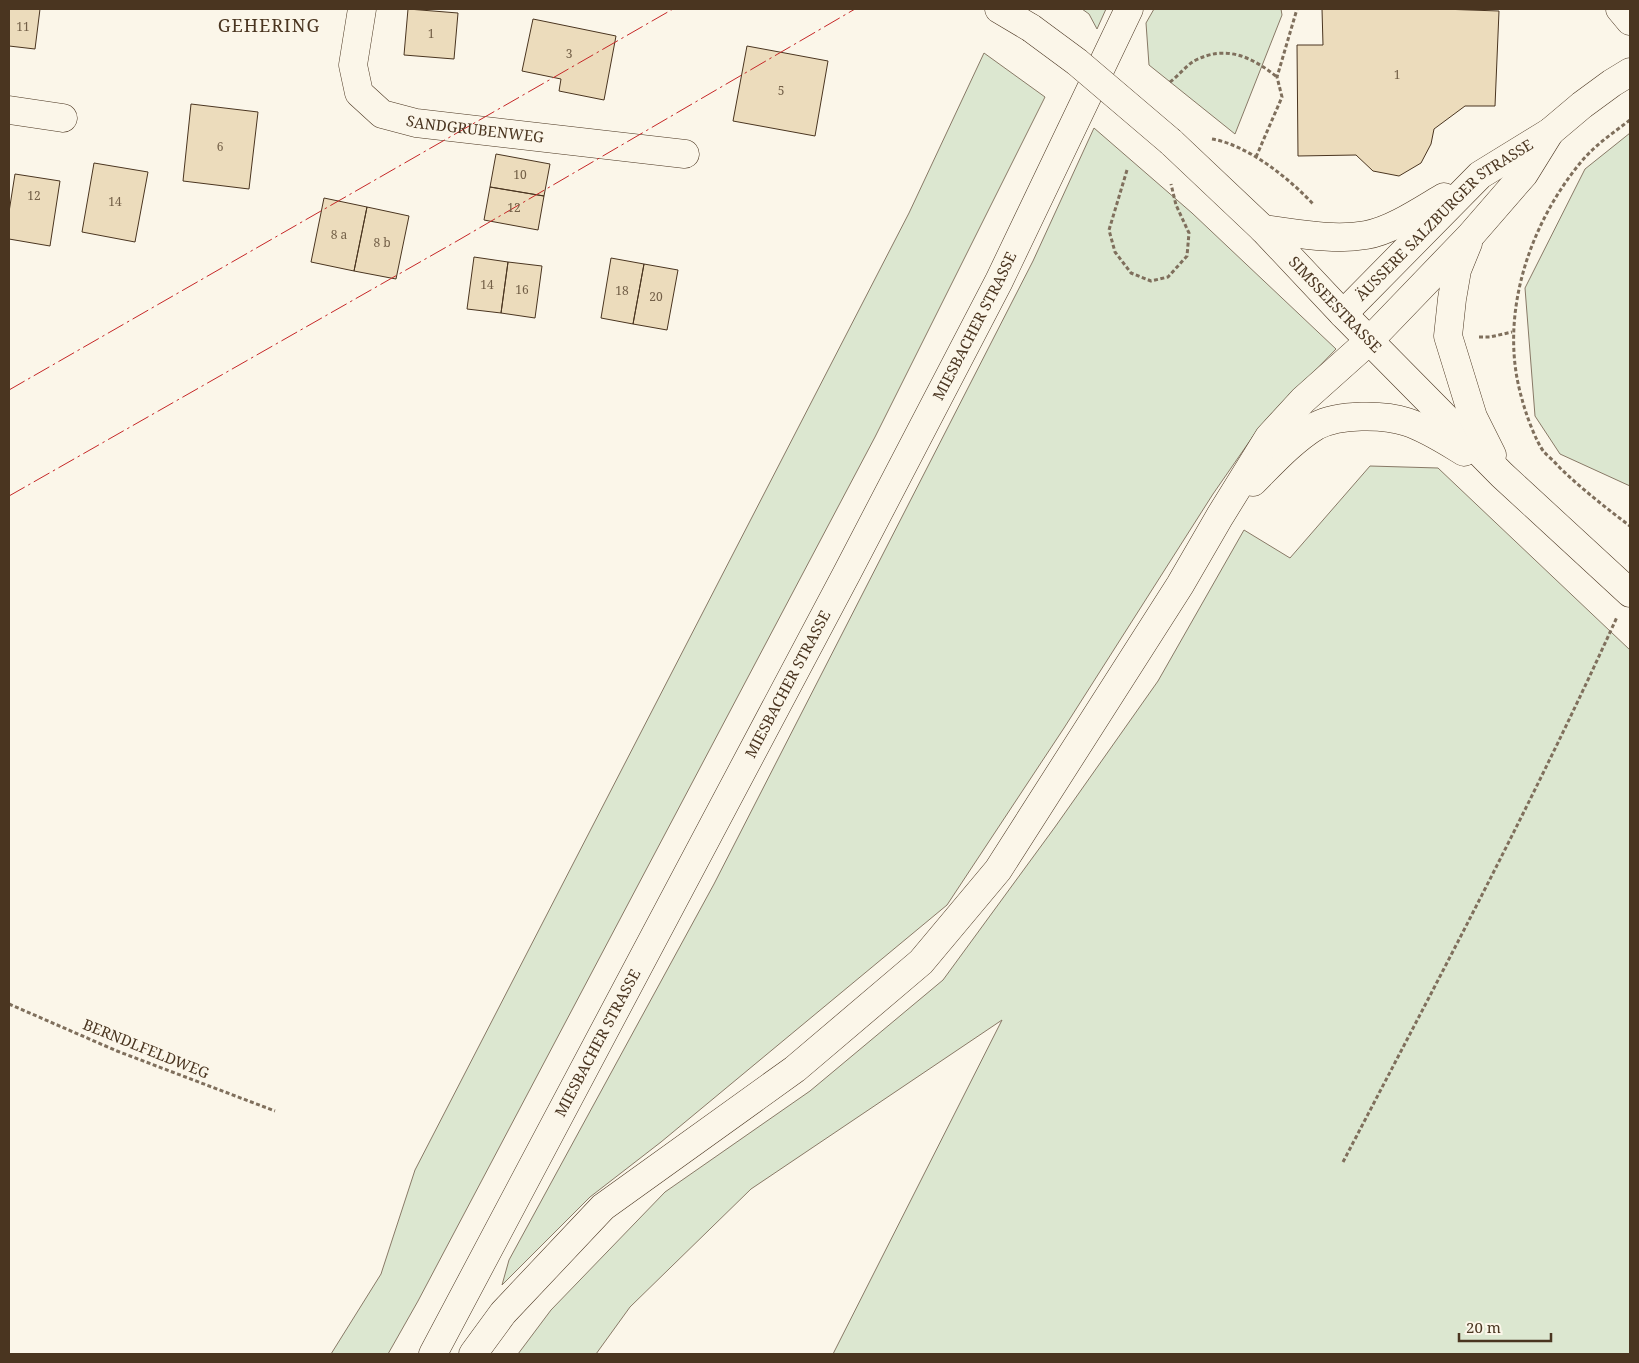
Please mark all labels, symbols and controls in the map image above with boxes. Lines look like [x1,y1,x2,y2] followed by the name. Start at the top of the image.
[218,13,320,37] district label: GEHERING
[16,18,30,35] house number: 11
[428,25,434,42] house number: 1
[566,45,573,62] house number: 3
[1394,66,1400,83] house number: 1
[778,82,784,99] house number: 5
[404,110,545,147] street label: SANDGRUBENWEG
[1351,134,1536,305] street label: ÄUSSERE SALZBURGER STRASSE
[217,138,224,155] house number: 6
[513,166,527,183] house number: 10
[27,187,41,204] house number: 12
[108,193,122,210] house number: 14
[507,199,521,216] house number: 12
[331,226,348,243] house number: 8 a
[373,234,391,251] house number: 8 b
[928,248,1021,403] street label: MIESBACHER STRASSE
[1285,252,1386,356] street label: SIMSSEESTRASSE
[480,276,494,293] house number: 14
[515,281,529,298] house number: 16
[615,282,629,299] house number: 18
[649,288,663,305] house number: 20
[740,607,834,761] street label: MIESBACHER STRASSE
[550,965,644,1120] street label: MIESBACHER STRASSE
[80,1014,213,1083] street label: BERNDLFELDWEG
[1459,1310,1552,1342] scale bar
[1466,1317,1501,1337] text: 20 m

